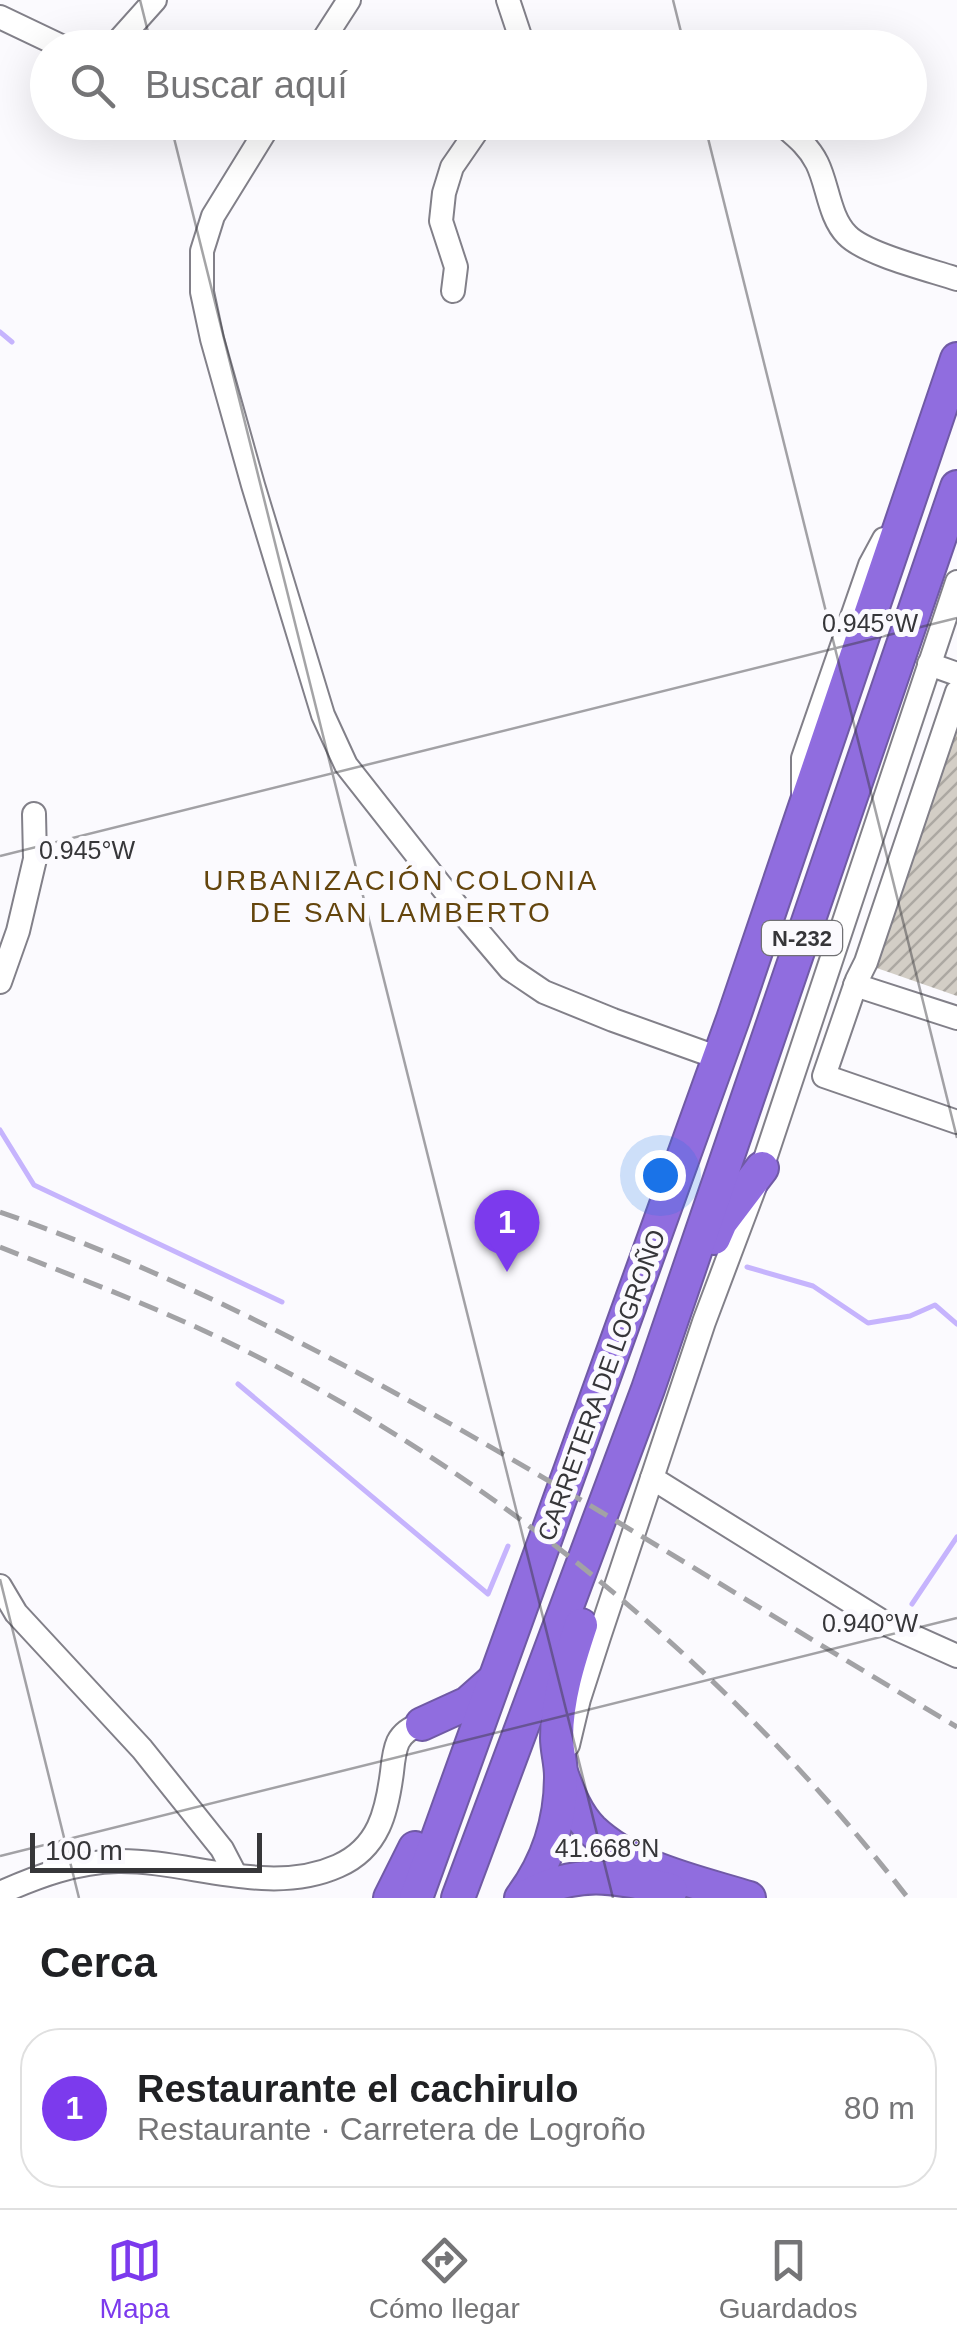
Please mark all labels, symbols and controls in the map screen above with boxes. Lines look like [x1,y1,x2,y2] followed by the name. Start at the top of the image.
[30,30,927,140] search box
[65,58,120,113] icon: search
[145,64,348,106] text: Buscar aquí
[822,609,918,637] text: 0.945°W
[39,836,135,864] text: 0.945°W
[203,865,599,928] district label: URBANIZACIÓN COLONIA DE SAN LAMBERTO
[762,921,842,955] road number: N-232
[635,1150,686,1201] your location
[474,1190,540,1272] pin: 1
[532,1226,670,1544] street label: CARRETERA DE LOGROÑO
[822,1609,918,1637] text: 0.940°W
[30,1828,262,1872] scale bar
[555,1834,659,1862] text: 41.668°N
[45,1835,123,1866] text: 100 m
[40,1939,157,1986] text: Cerca
[137,2068,578,2110] text: Restaurante el cachirulo
[66,2090,83,2126] text: 1
[844,2090,915,2126] text: 80 m
[137,2111,646,2147] text: Restaurante · Carretera de Logroño
[100,2233,170,2325] tab: Mapa
[369,2233,520,2325] tab: Cómo llegar
[719,2233,857,2325] tab: Guardados

